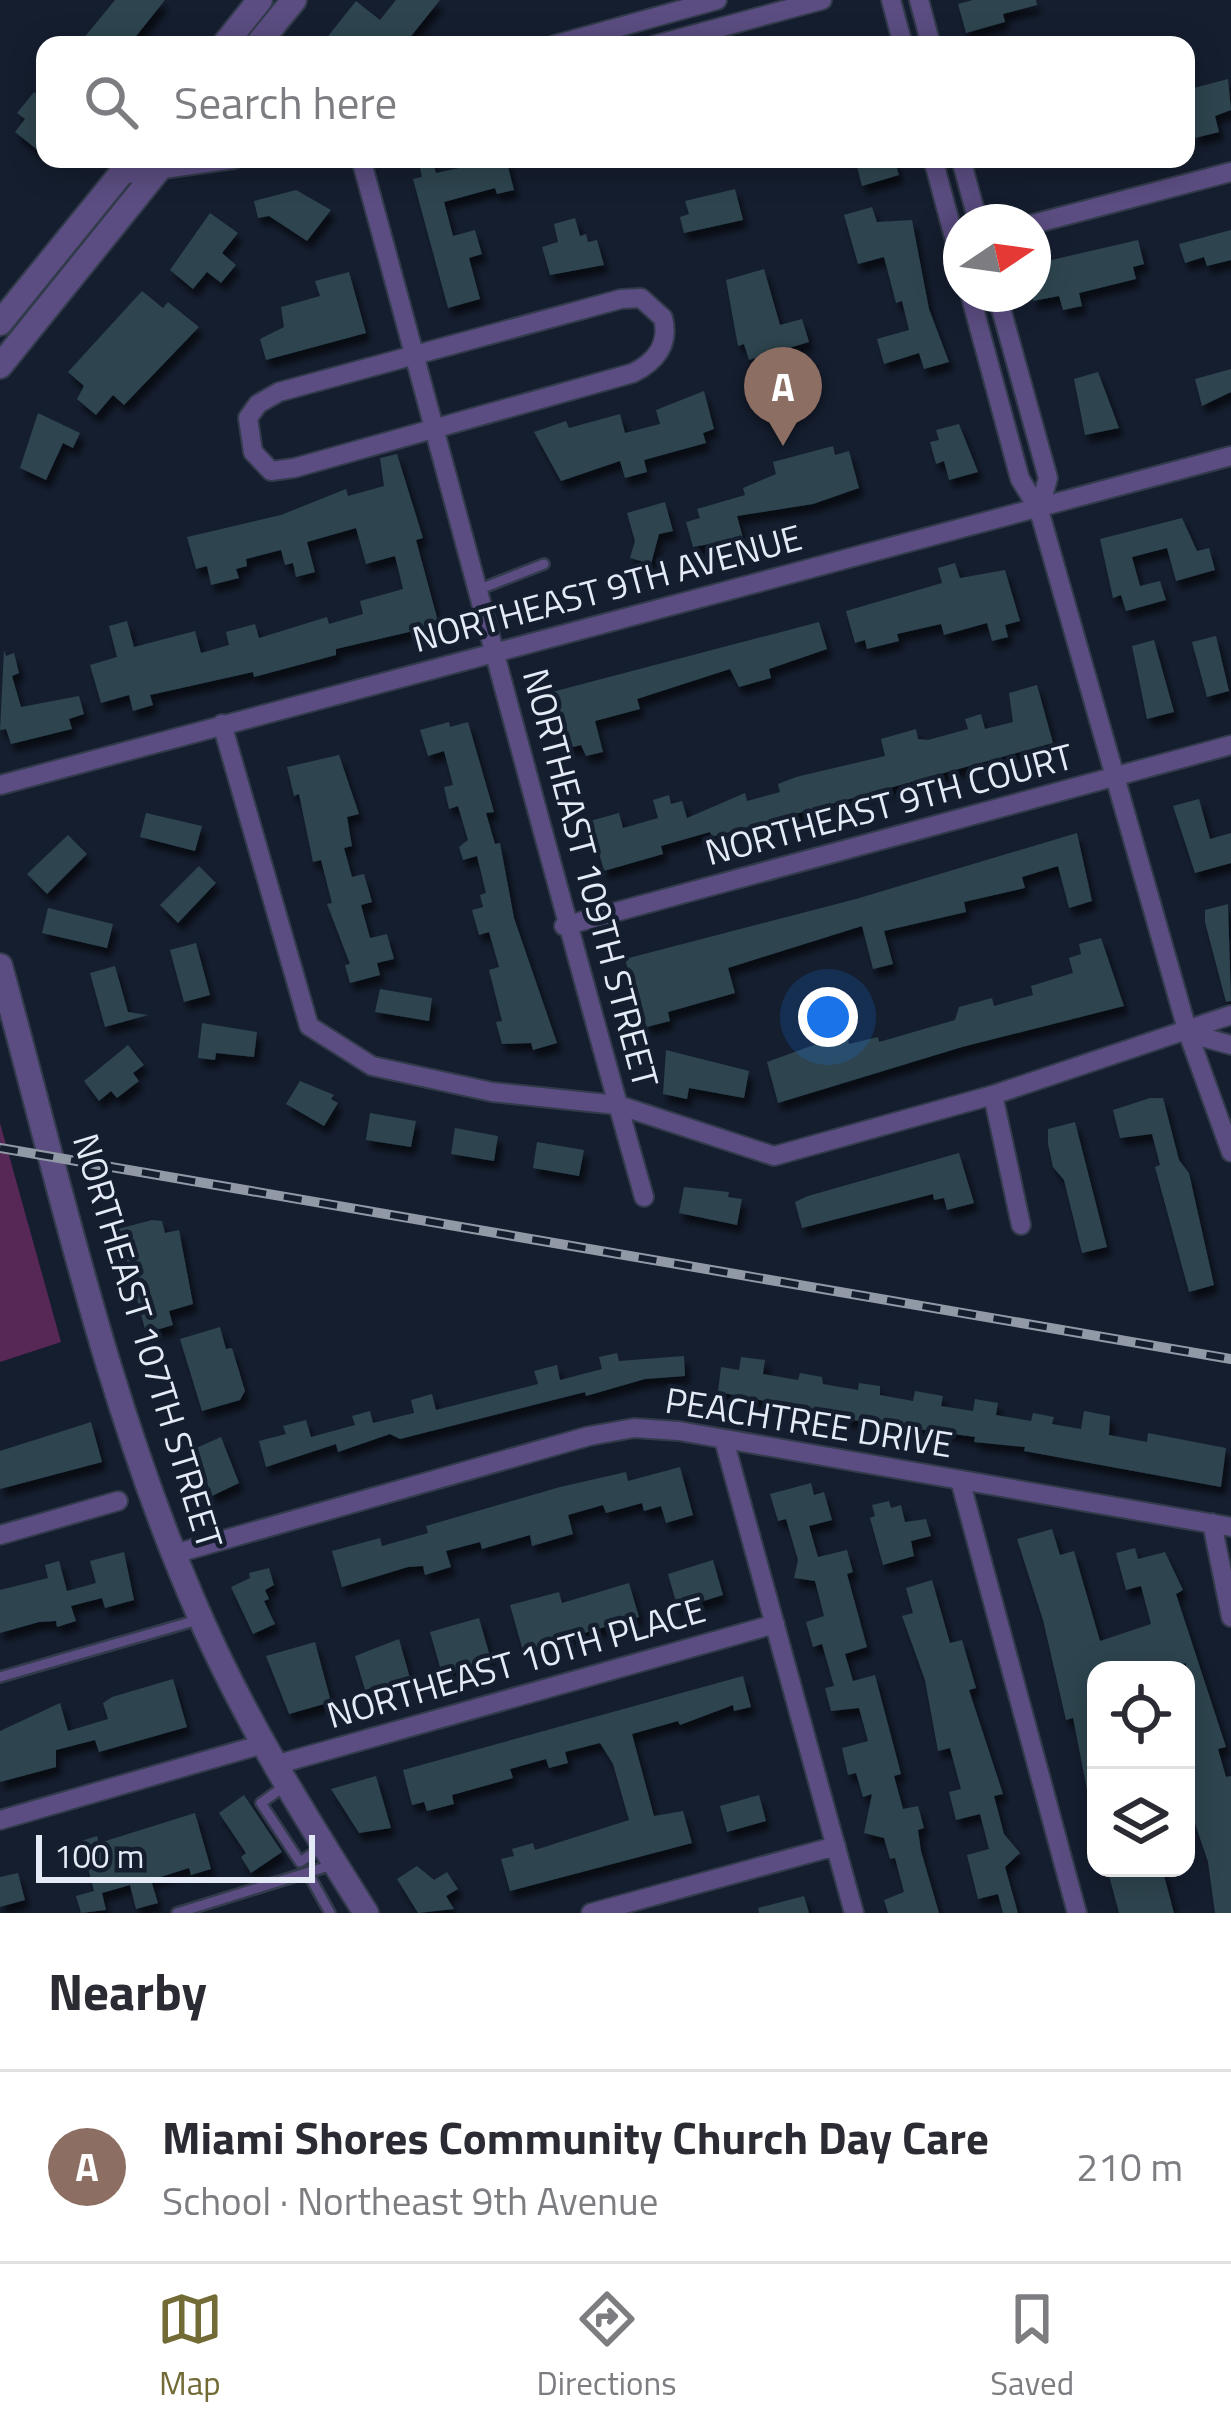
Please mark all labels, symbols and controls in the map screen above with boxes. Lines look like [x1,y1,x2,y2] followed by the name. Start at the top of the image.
[36,36,1195,168] search box
[174,68,397,136] text: Search here
[78,69,144,135] icon: search
[943,204,1051,312] north arrow
[744,347,822,446] pin: A
[406,509,808,666] street label: NORTHEAST 9TH AVENUE
[509,662,674,1094] street label: NORTHEAST 109TH STREET
[699,728,1079,879] street label: NORTHEAST 9TH COURT
[798,987,858,1047] your location
[59,1126,238,1555] street label: NORTHEAST 107TH STREET
[661,1372,957,1471] street label: PEACHTREE DRIVE
[320,1581,711,1742] street label: NORTHEAST 10TH PLACE
[1087,1661,1195,1877] map controls
[1087,1661,1195,1769] button: locate
[1087,1769,1195,1877] button: layers
[36,1829,315,1882] scale bar
[54,1831,144,1881] text: 100 m
[48,1952,207,2030] text: Nearby
[162,2103,989,2171] text: Miami Shores Community Church Day Care
[75,2137,99,2196] text: A
[1076,2137,1183,2196] text: 210 m
[162,2171,658,2230] text: School · Northeast 9th Avenue
[157,2286,223,2408] tab: Map
[537,2286,676,2408] tab: Directions
[990,2286,1074,2408] tab: Saved

